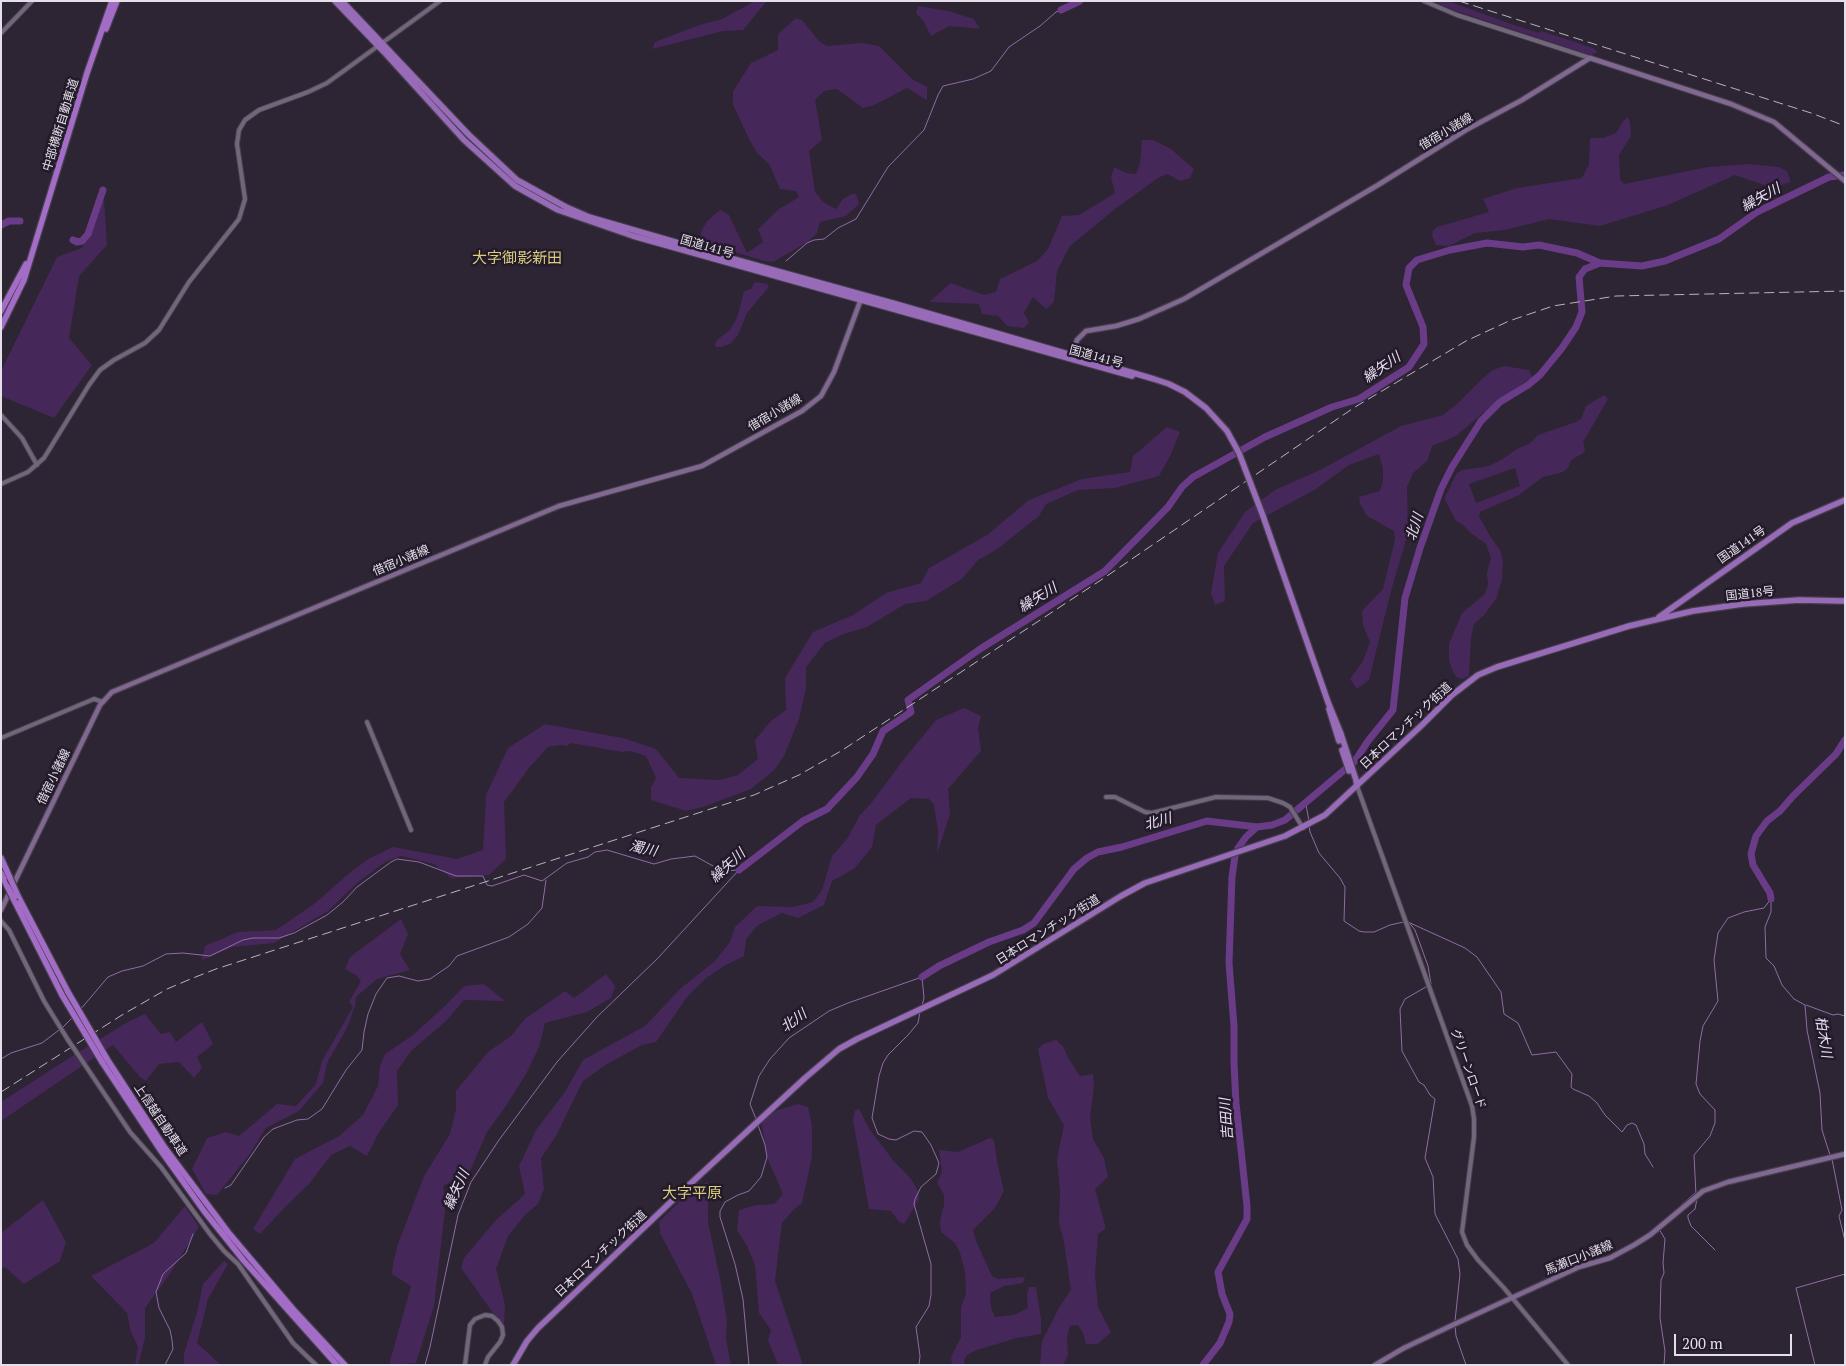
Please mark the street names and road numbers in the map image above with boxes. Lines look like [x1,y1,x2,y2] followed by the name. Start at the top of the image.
[40,77,82,173] street label: 中部横断自動車道
[1417,110,1475,154] street label: 借宿小諸線
[678,232,736,262] street label: 国道141号
[1067,343,1125,371] street label: 国道141号
[746,391,804,435] street label: 借宿小諸線
[1715,523,1769,567] street label: 国道141号
[371,543,431,579] street label: 借宿小諸線
[1725,584,1775,604] street label: 国道18号
[1357,680,1455,772] street label: 日本ロマンチック街道
[34,747,74,807] street label: 借宿小諸線
[993,892,1103,968] street label: 日本ロマンチック街道
[1448,1027,1488,1111] street label: グリーンロード
[131,1081,189,1159] street label: 上信越自動車道
[552,1208,650,1300] street label: 日本ロマンチック街道
[1543,1238,1615,1278] street label: 馬瀬口小諸線

